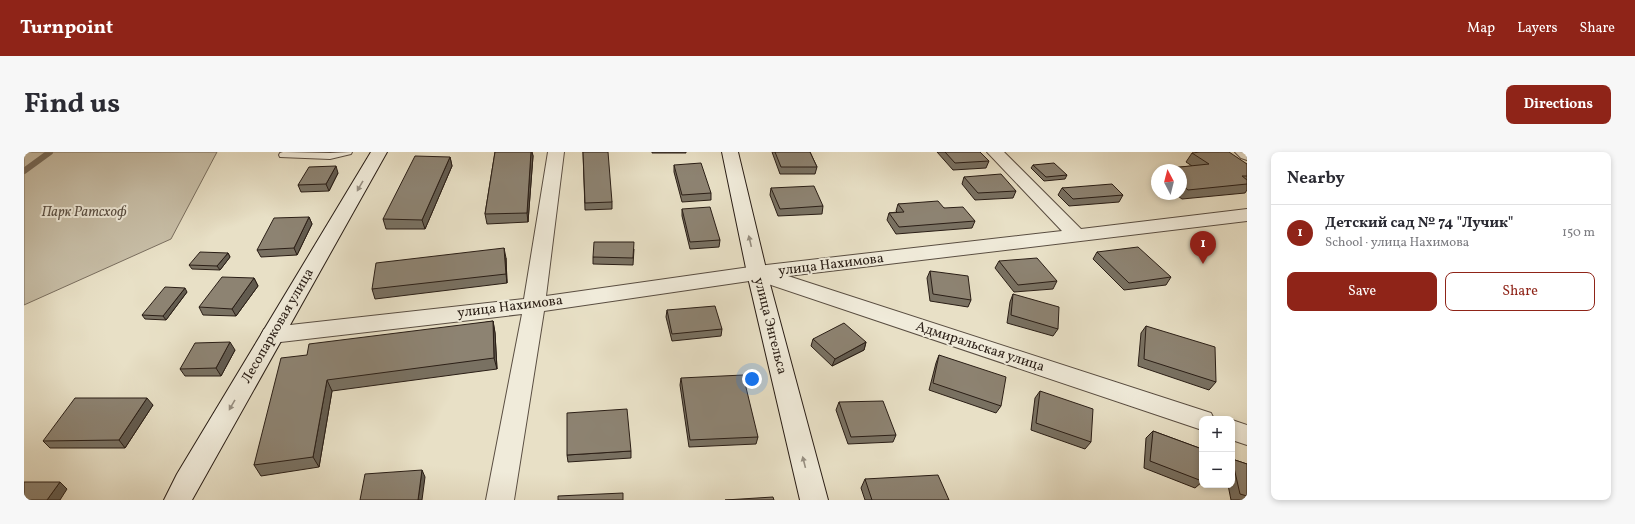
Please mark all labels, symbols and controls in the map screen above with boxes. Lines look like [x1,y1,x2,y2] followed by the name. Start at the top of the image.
[20,15,113,41] text: Turnpoint
[1467,19,1495,38] text: Map
[1517,19,1557,38] text: Layers
[1579,19,1615,38] text: Share
[24,85,120,124] text: Find us
[1506,85,1611,124] button: Directions
[1151,164,1187,200] north arrow
[1287,167,1345,190] text: Nearby
[356,180,363,192] one-way arrow
[42,203,127,222] park label: Парк Ратсхоф
[1325,213,1513,234] text: Детский сад № 74 "Лучик"
[1297,224,1303,242] text: 1
[1562,224,1595,242] text: 150 m
[1190,231,1216,264] pin: 1
[1325,234,1469,252] text: School · улица Нахимова
[746,235,752,247] one-way arrow
[777,249,885,281] street label: улица Нахимова
[237,265,319,387] street label: Лесопарковая улица
[1287,272,1437,311] button: Save
[1445,272,1595,311] button: Share
[749,276,791,376] street label: улица Энгельса
[456,291,564,323] street label: улица Нахимова
[913,317,1047,377] street label: Адмиральская улица
[742,369,762,389] your location
[228,399,235,411] one-way arrow
[1199,416,1235,488] map controls
[1199,416,1235,452] button: +
[1199,452,1235,488] button: −
[801,456,807,468] one-way arrow

